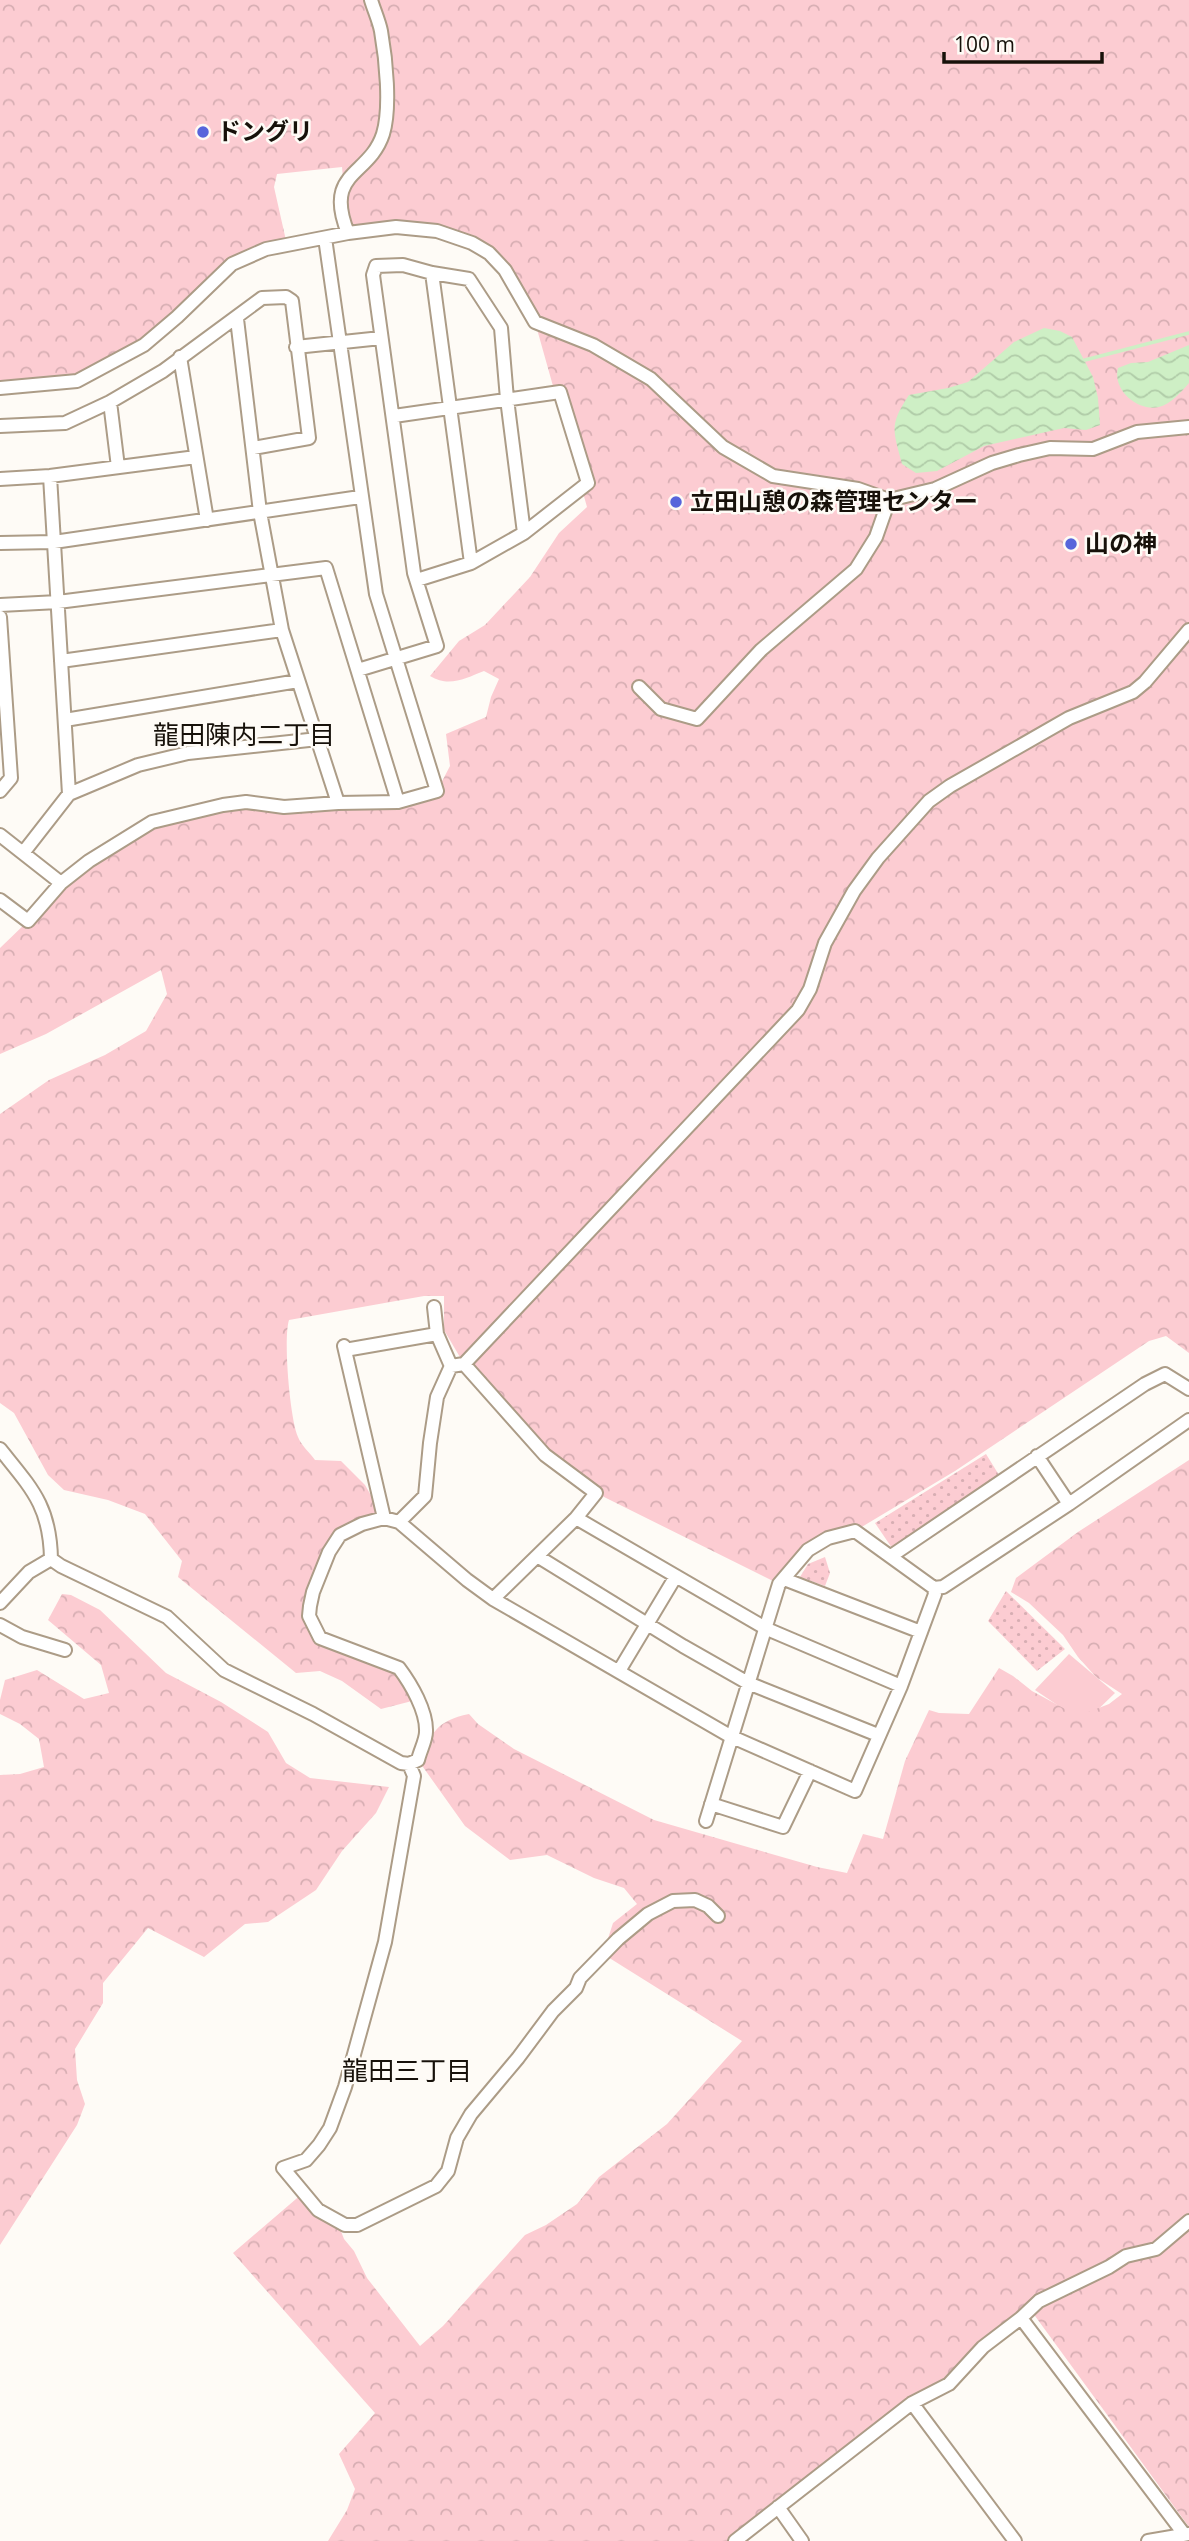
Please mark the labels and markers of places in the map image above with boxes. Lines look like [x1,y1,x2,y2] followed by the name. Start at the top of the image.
[217,114,313,147] place label: ドングリ
[195,124,211,140] marker: ドングリ
[690,484,978,517] place label: 立田山憩の森管理センター
[668,494,684,510] marker: 立田山憩の森管理センター
[1085,526,1157,559] place label: 山の神
[1063,536,1079,552] marker: 山の神

